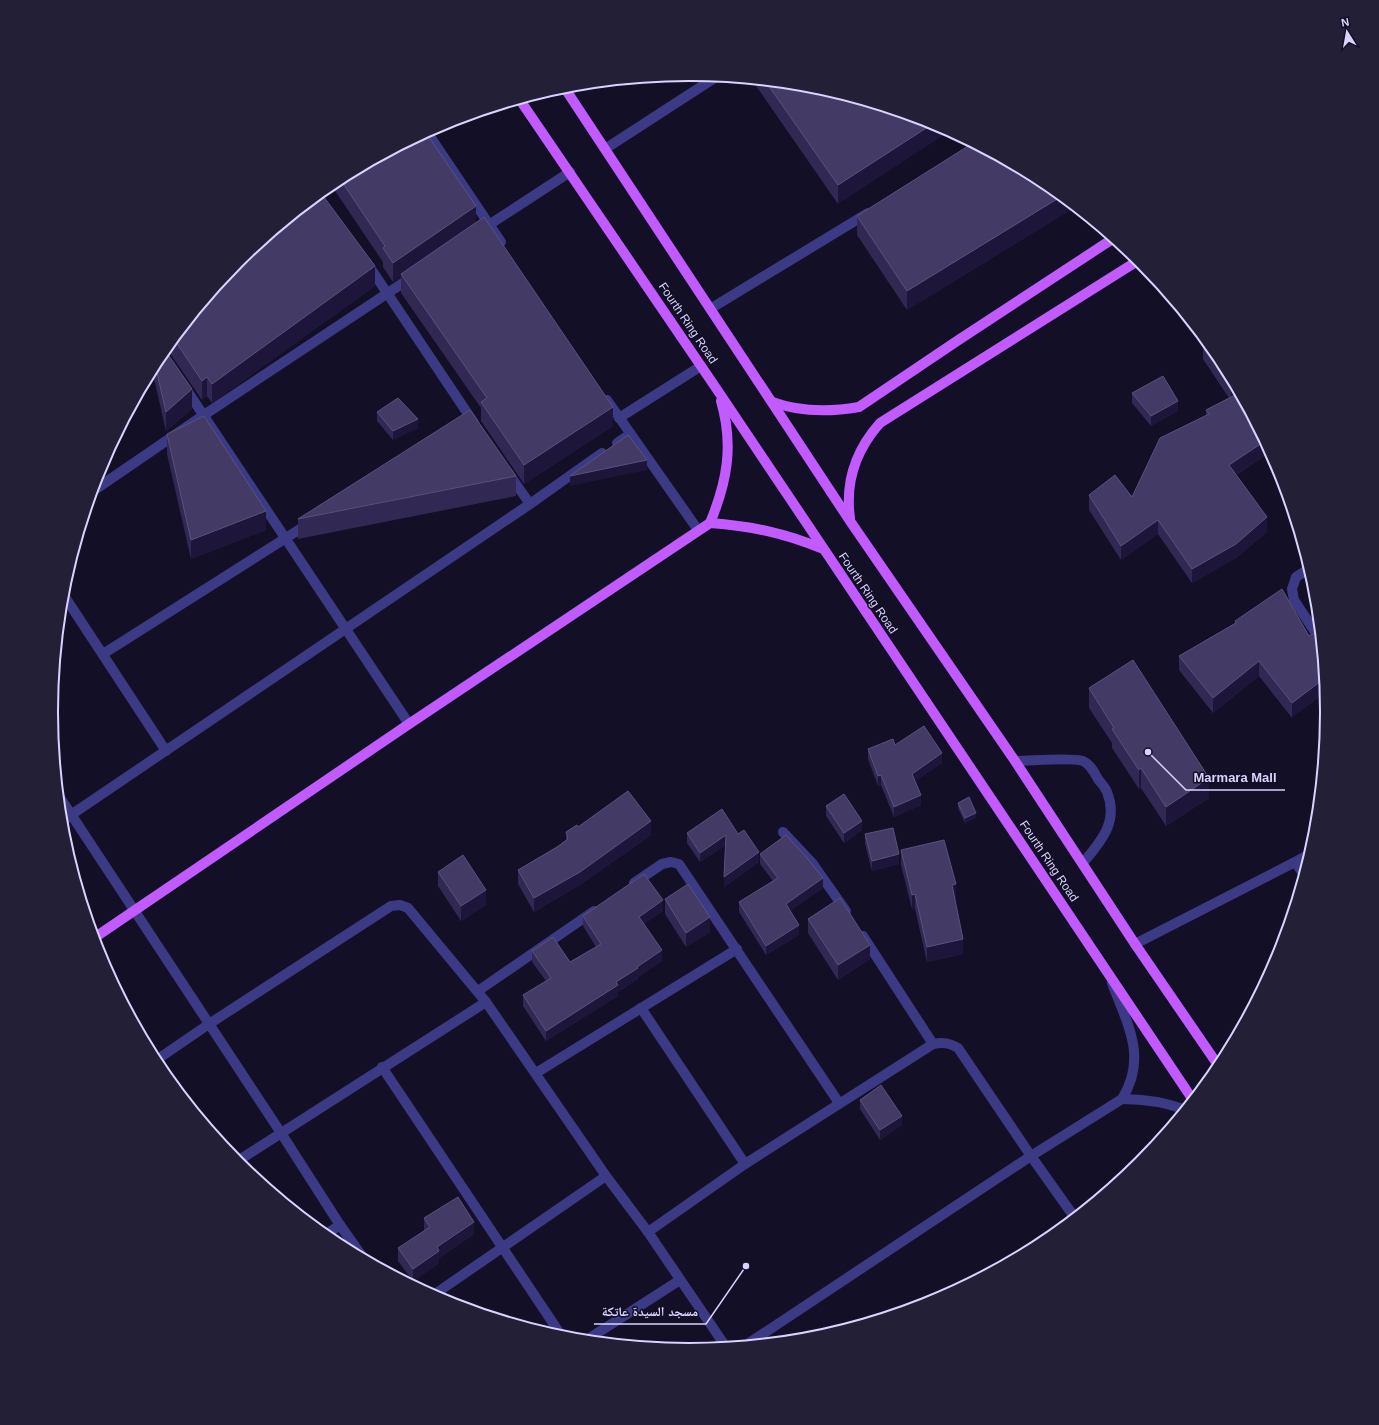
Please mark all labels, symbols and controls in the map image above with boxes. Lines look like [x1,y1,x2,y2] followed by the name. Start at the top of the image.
[1327,12,1367,52] north arrow
[1340,16,1350,29] text: N
[656,280,720,366] street label: Fourth Ring Road
[836,550,900,636] street label: Fourth Ring Road
[1186,765,1285,790] callout: Marmara Mall
[1193,770,1277,785] text: Marmara Mall
[1017,818,1081,904] street label: Fourth Ring Road
[594,1299,706,1324] callout: مسجد السيدة عاتكة
[602,1304,698,1319] text: مسجد السيدة عاتكة

